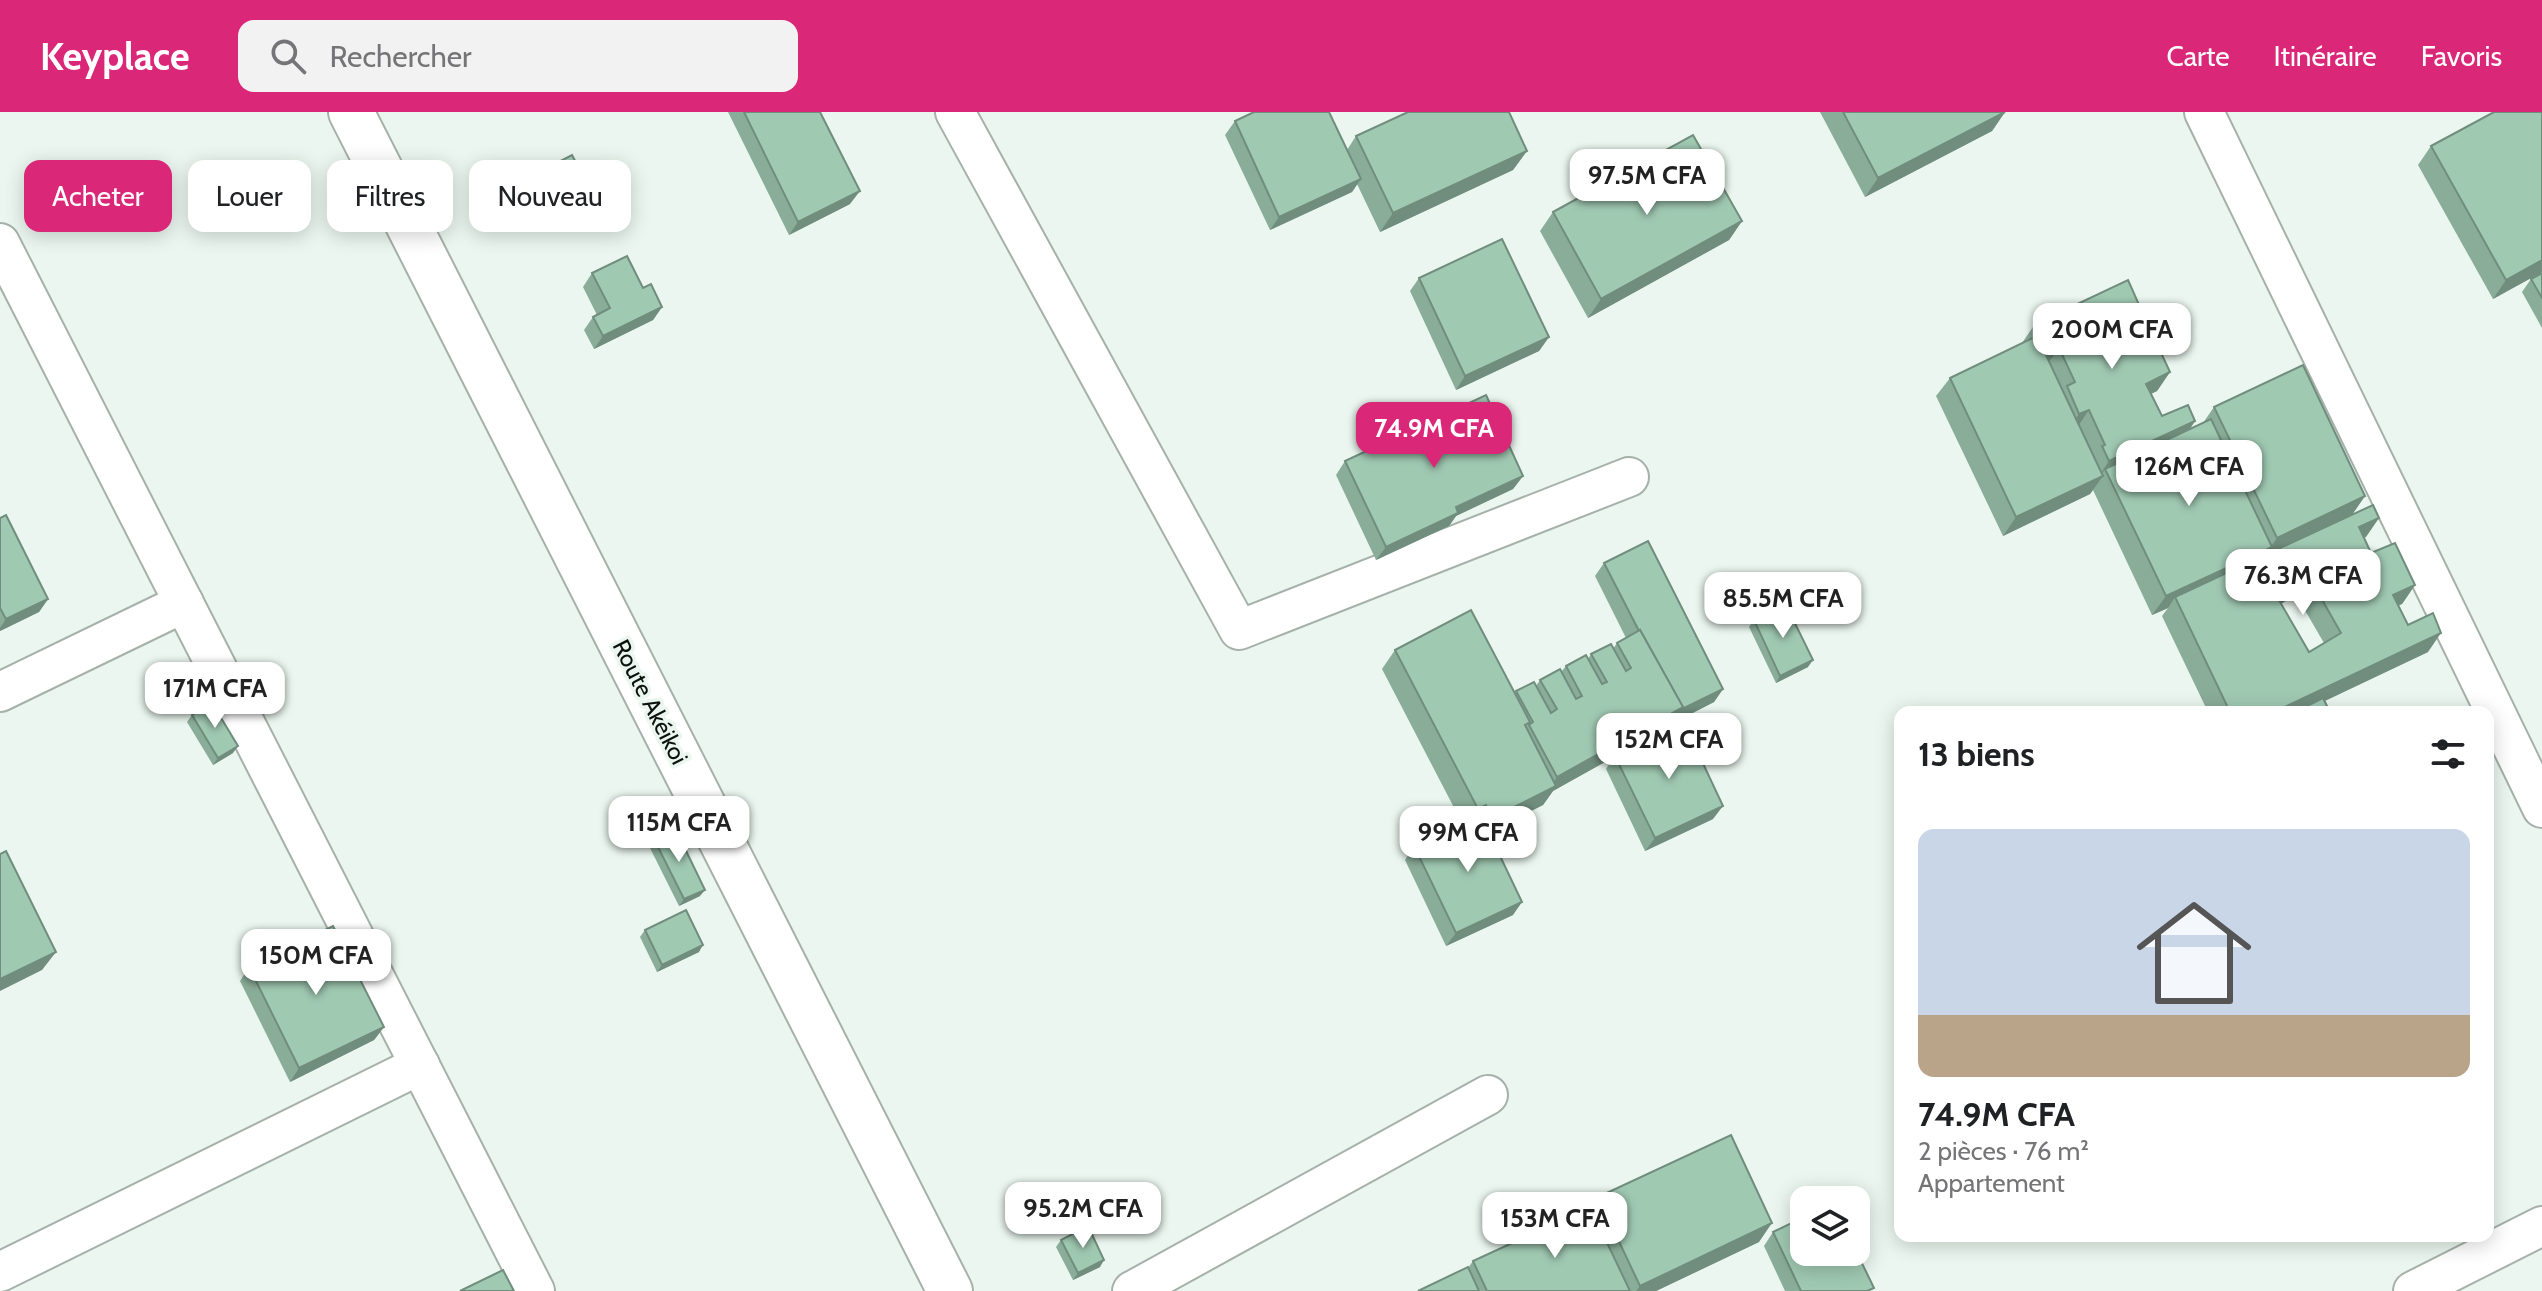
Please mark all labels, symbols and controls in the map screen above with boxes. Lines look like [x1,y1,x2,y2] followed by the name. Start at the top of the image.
[238,20,798,92] search box
[40,33,190,80] text: Keyplace
[266,34,310,78] icon: search
[330,38,472,75] text: Rechercher
[2166,39,2230,73] text: Carte
[2274,39,2377,73] text: Itinéraire
[2421,39,2502,73] text: Favoris
[1555,149,1739,217] pin: 97.5M CFA
[1588,159,1706,191] text: 97.5M CFA
[24,160,172,232] chip: Acheter
[188,160,311,232] chip: Louer
[327,160,453,232] chip: Filtres
[469,160,631,232] chip: Nouveau
[2029,303,2195,371] pin: 200M CFA
[2051,313,2173,345] text: 200M CFA
[1342,402,1526,470] pin: 74.9M CFA
[1374,412,1494,444] text: 74.9M CFA
[2106,440,2272,508] pin: 126M CFA
[2134,450,2244,482] text: 126M CFA
[2211,549,2395,617] pin: 76.3M CFA
[2244,559,2362,591] text: 76.3M CFA
[1691,572,1875,640] pin: 85.5M CFA
[1722,582,1844,614] text: 85.5M CFA
[607,634,694,769] street label: Route Akéikoi
[132,662,298,730] pin: 171M CFA
[163,672,267,704] text: 171M CFA
[1586,713,1752,781] pin: 152M CFA
[1614,723,1724,755] text: 152M CFA
[2426,732,2470,776] icon: filters
[1918,733,2035,775] text: 13 biens
[596,796,762,864] pin: 115M CFA
[626,806,732,838] text: 115M CFA
[1394,806,1542,874] pin: 99M CFA
[1418,816,1518,848] text: 99M CFA
[2122,881,2266,1025] icon: home
[233,929,399,997] pin: 150M CFA
[259,939,373,971] text: 150M CFA
[1918,1093,2075,1135] text: 74.9M CFA
[1918,1135,2089,1167] text: 2 pièces · 76 m²
[1918,1167,2065,1199] text: Appartement
[991,1182,1175,1250] pin: 95.2M CFA
[1790,1186,1870,1266] map controls
[1790,1186,1870,1266] button: layers
[1023,1192,1143,1224] text: 95.2M CFA
[1472,1192,1638,1260] pin: 153M CFA
[1500,1202,1610,1234] text: 153M CFA

